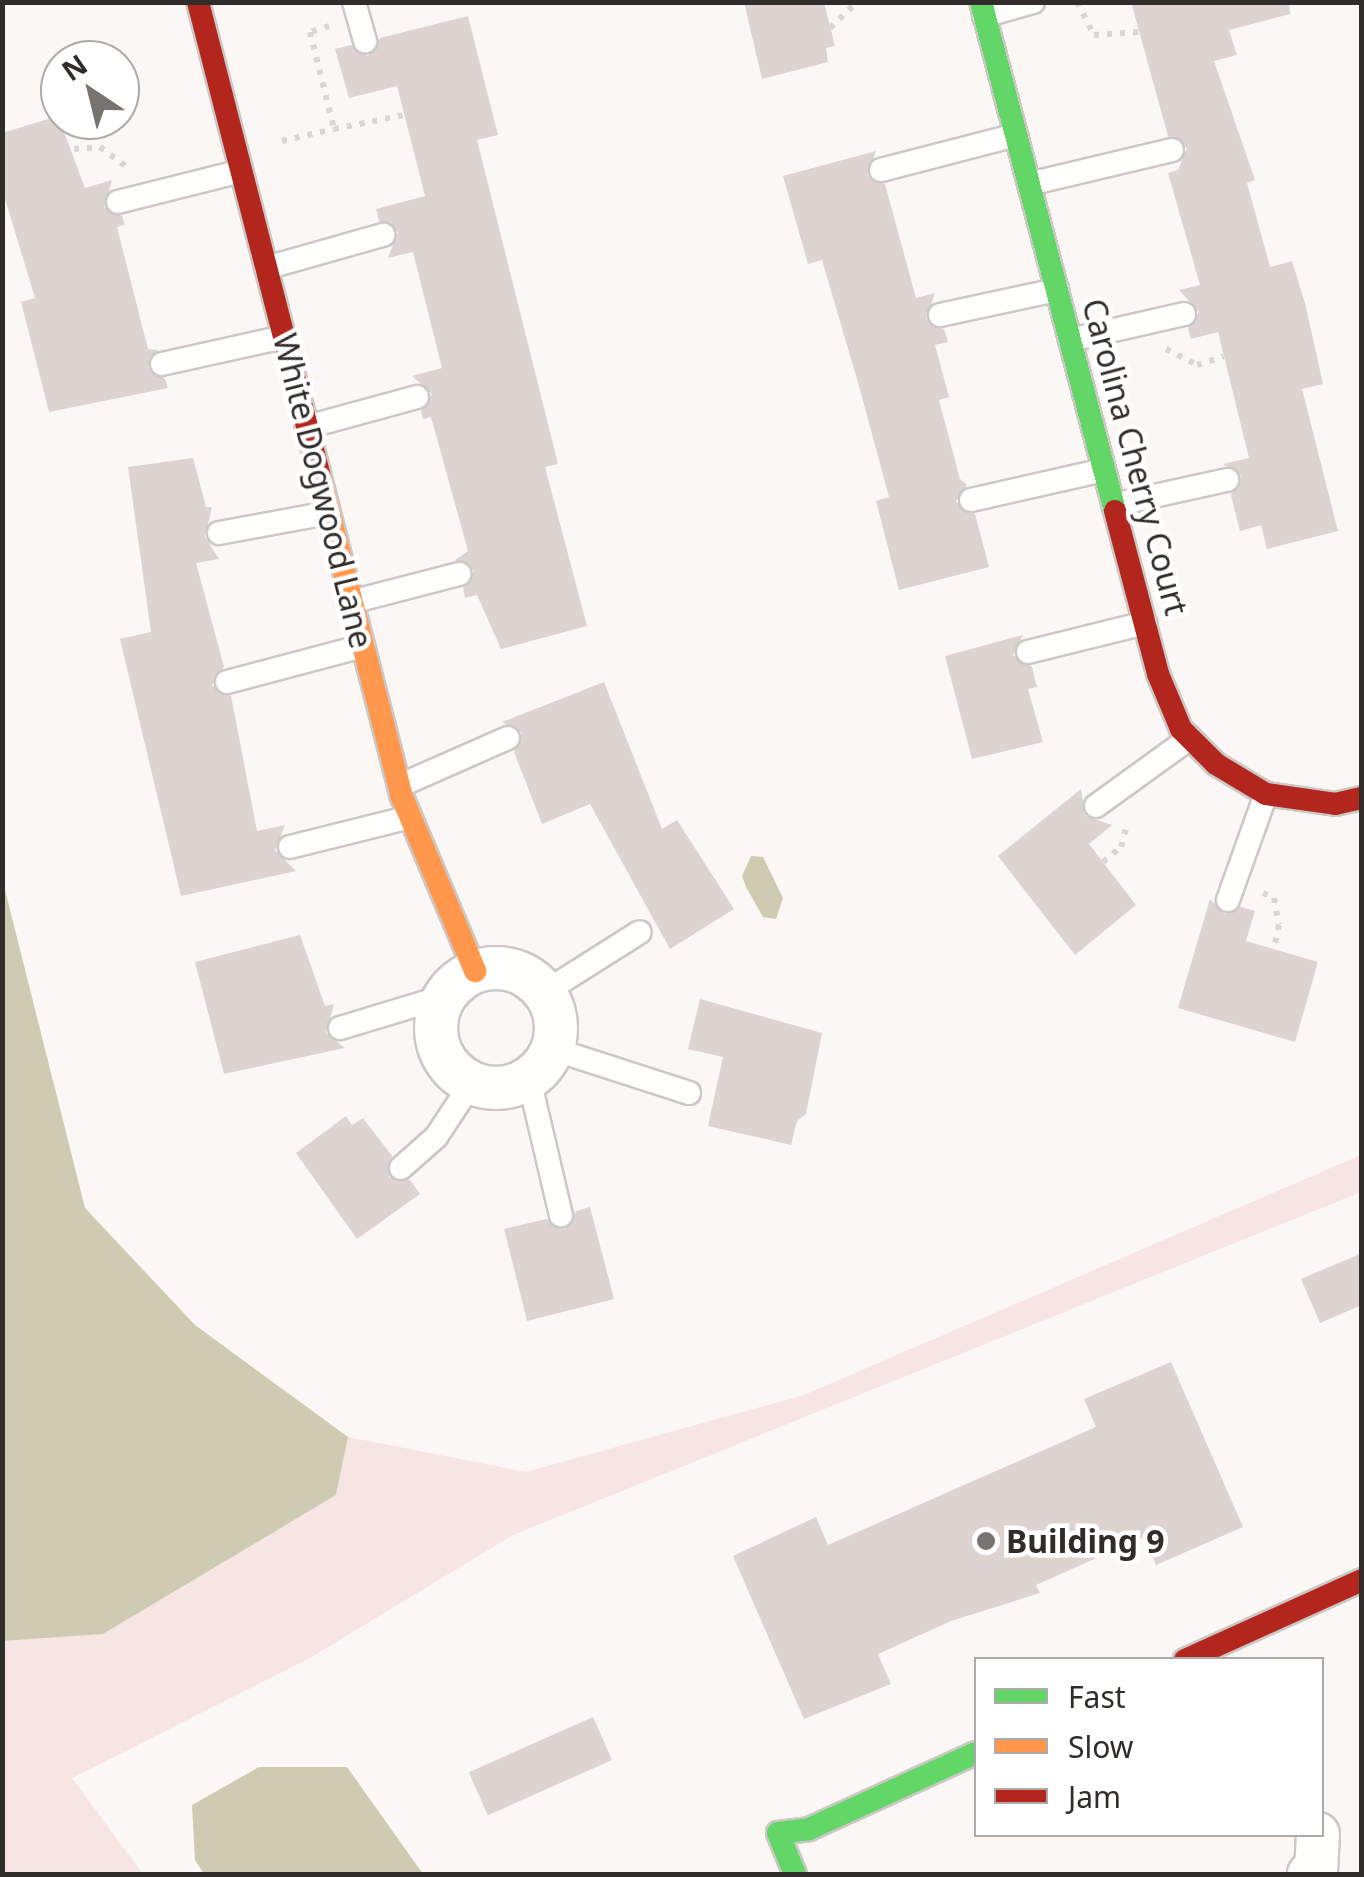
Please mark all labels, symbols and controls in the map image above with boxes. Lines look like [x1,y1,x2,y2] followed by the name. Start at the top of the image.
[40,40,140,140] north arrow
[54,45,94,89] text: N
[1074,295,1196,619] street label: Carolina Cherry Court
[265,330,381,652] street label: White Dogwood Lane
[1006,1522,1165,1560] place label: Building 9
[975,1530,997,1552] marker: Building 9
[974,1657,1324,1837] legend
[1068,1676,1126,1717] text: Fast
[1068,1726,1133,1767] text: Slow
[1068,1776,1121,1817] text: Jam

